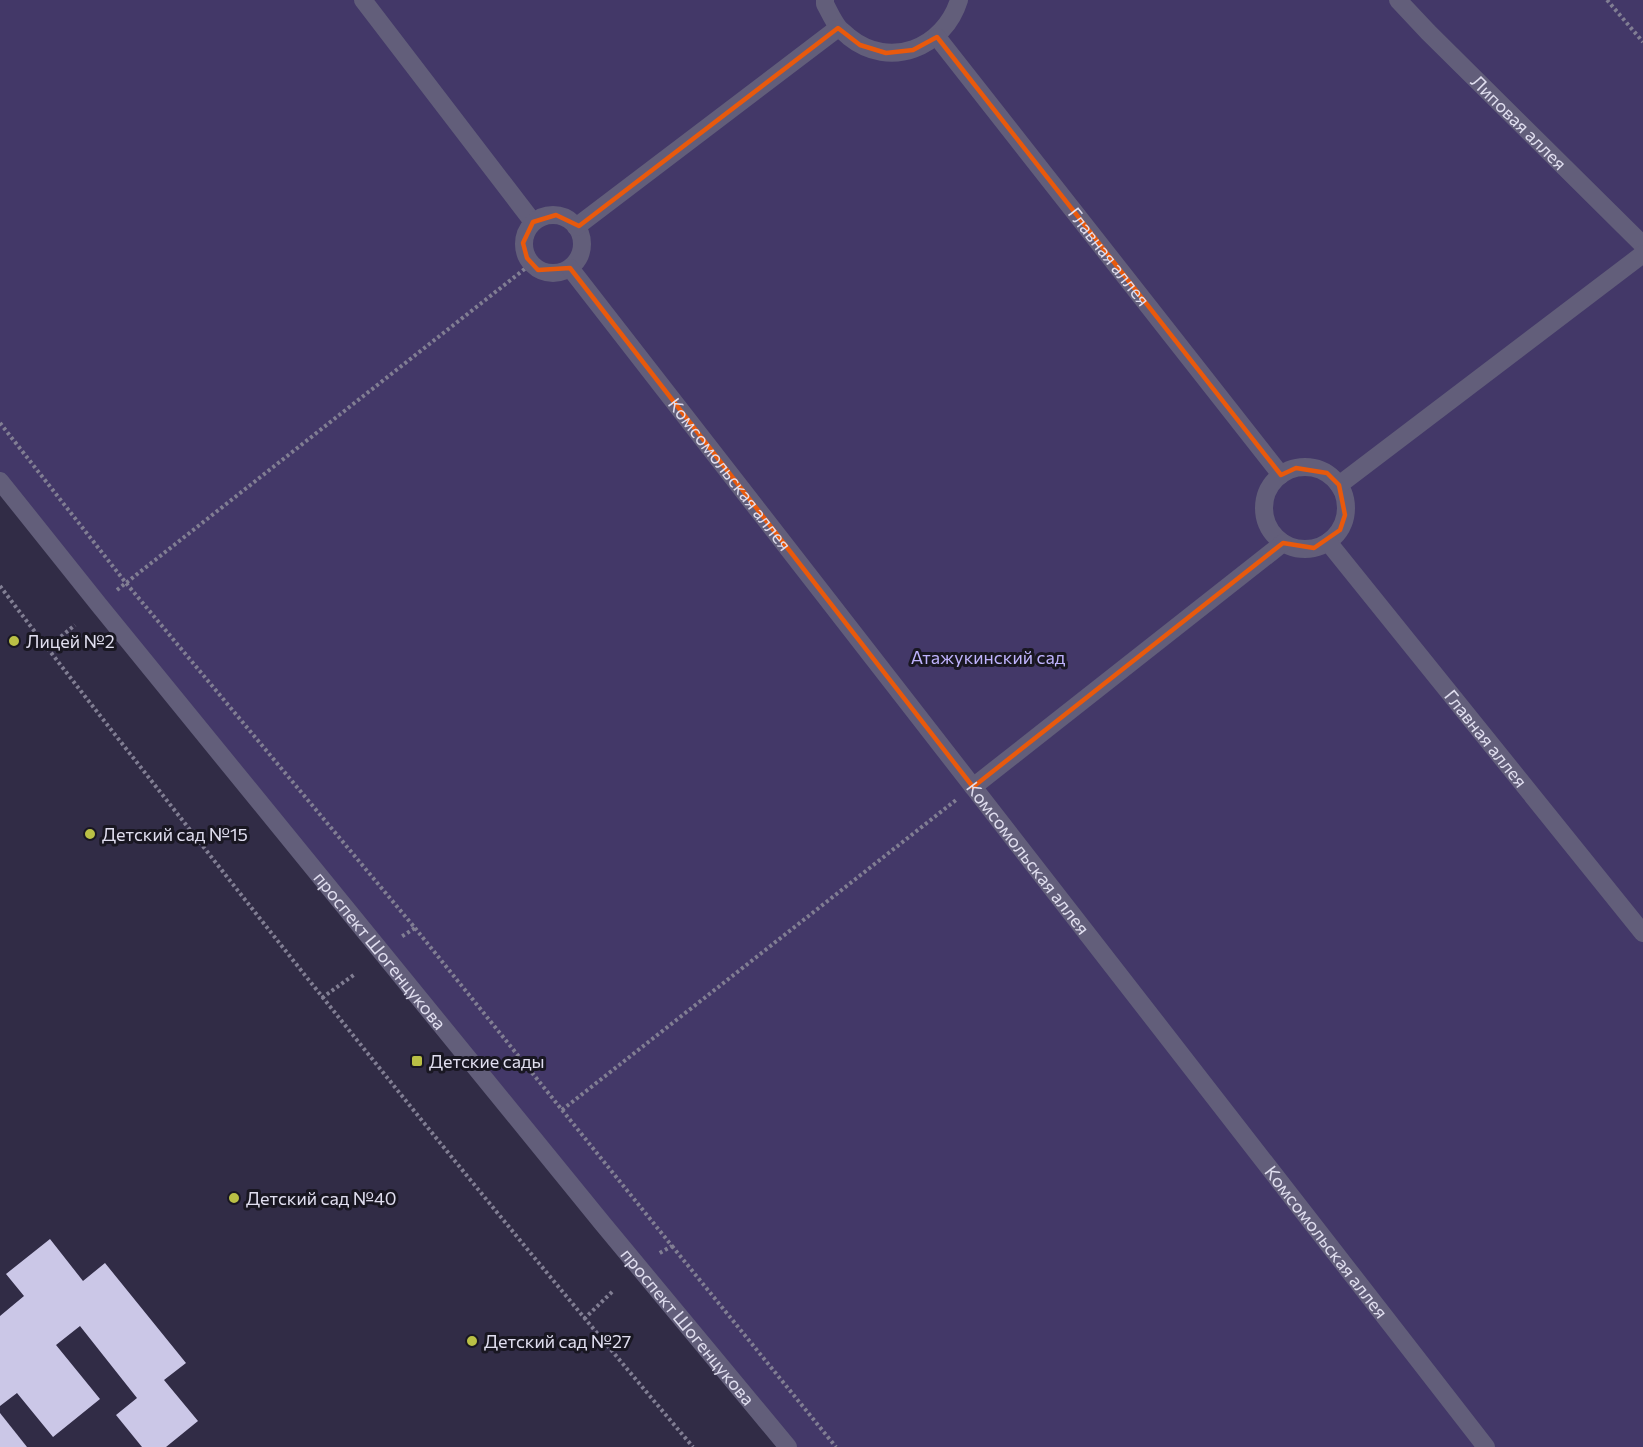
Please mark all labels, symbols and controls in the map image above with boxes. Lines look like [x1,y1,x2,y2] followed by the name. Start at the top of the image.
[1467,70,1571,174] street label: Липовая аллея
[1064,203,1155,310] street label: Главная аллея
[664,393,796,555] street label: Комсомольская аллея
[26,630,115,652] place label: Лицей №2
[7,634,21,648] marker: Лицей №2
[911,646,1066,668] park label: Атажукинский сад
[1440,685,1532,792] street label: Главная аллея
[962,777,1095,939] street label: Комсомольская аллея
[102,823,248,845] place label: Детский сад №15
[83,827,97,841] marker: Детский сад №15
[309,867,451,1034] street label: проспект Шогенцукова
[429,1050,545,1072] place label: Детские сады
[410,1054,424,1068] marker: Детские сады
[1260,1161,1393,1322] street label: Комсомольская аллея
[246,1187,396,1209] place label: Детский сад №40
[227,1191,241,1205] marker: Детский сад №40
[616,1243,759,1409] street label: проспект Шогенцукова
[484,1330,631,1352] place label: Детский сад №27
[465,1334,479,1348] marker: Детский сад №27

